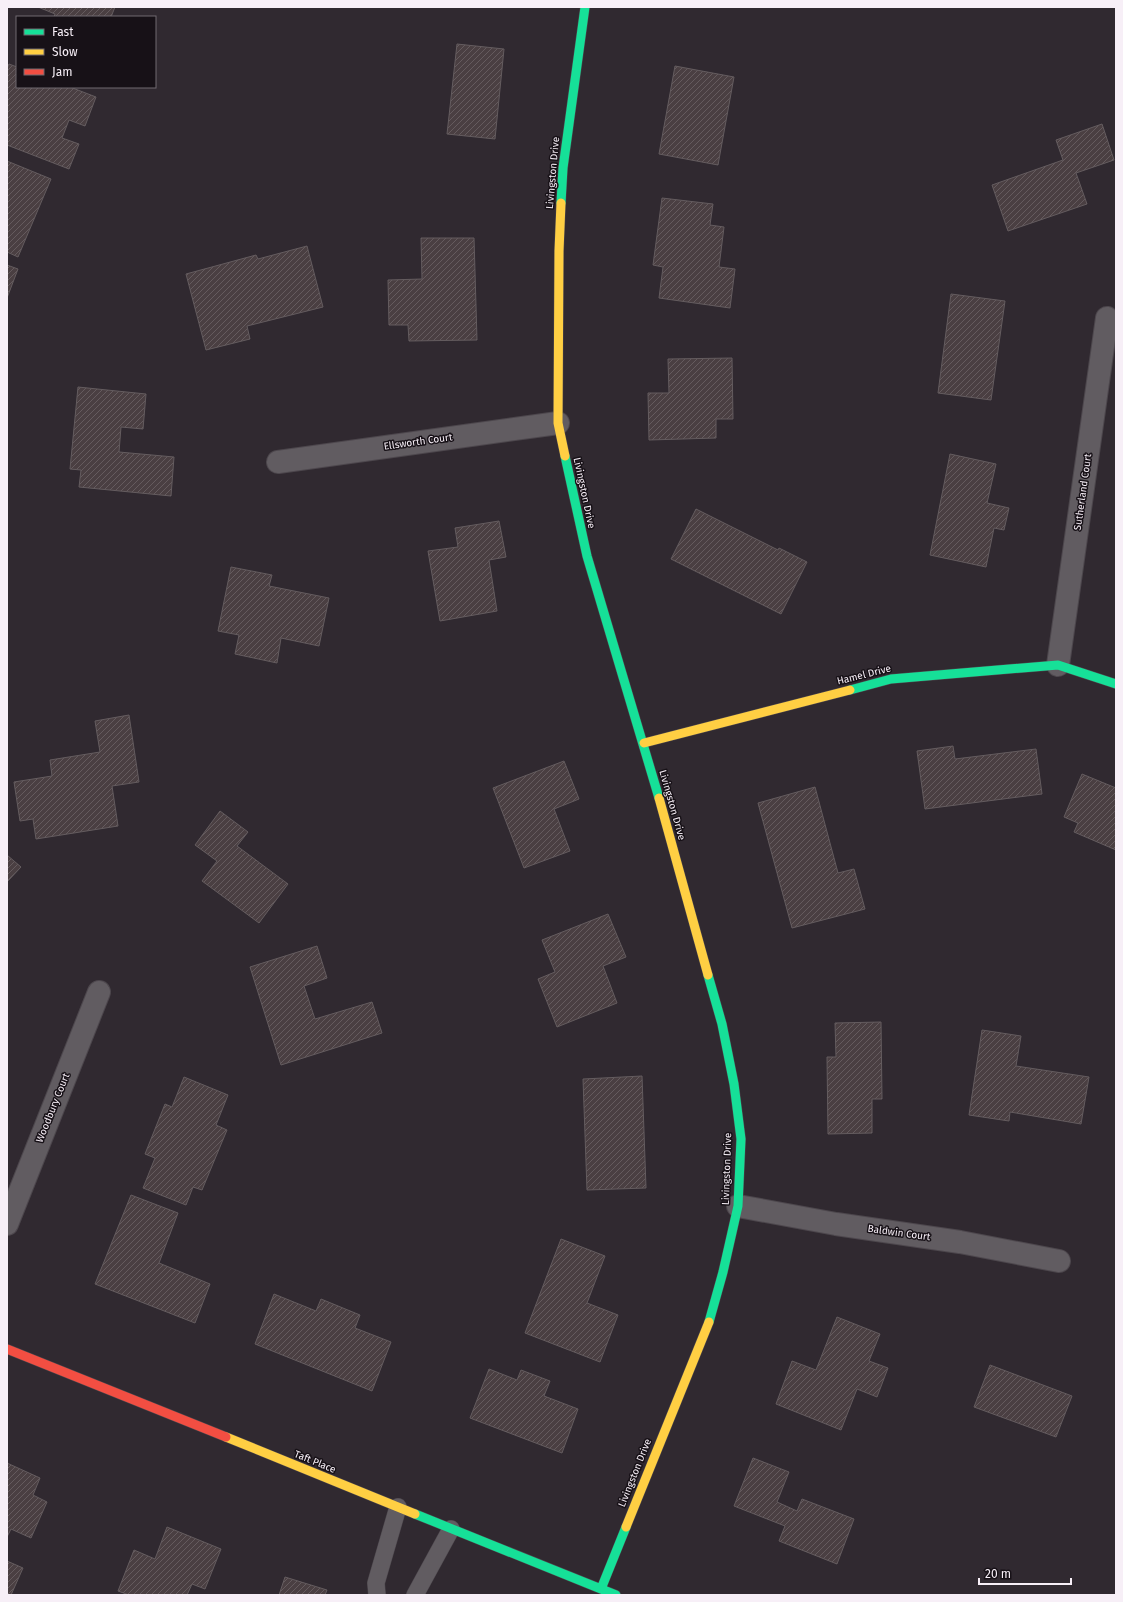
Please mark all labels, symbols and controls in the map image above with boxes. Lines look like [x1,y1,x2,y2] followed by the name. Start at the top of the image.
[16,16,156,88] legend
[52,25,74,39] text: Fast
[52,45,78,59] text: Slow
[52,65,72,79] text: Jam
[544,136,562,210] street label: Livingston Drive
[383,431,454,453] street label: Ellsworth Court
[1072,452,1094,531] street label: Sutherland Court
[571,456,597,530] street label: Livingston Drive
[836,662,892,688] street label: Hamel Drive
[656,769,688,841] street label: Livingston Drive
[34,1071,72,1144] street label: Woodbury Court
[720,1133,734,1205] street label: Livingston Drive
[867,1223,932,1243] street label: Baldwin Court
[616,1437,654,1509] street label: Livingston Drive
[292,1448,338,1476] street label: Taft Place
[979,1560,1071,1586] scale bar
[985,1567,1011,1581] text: 20 m

